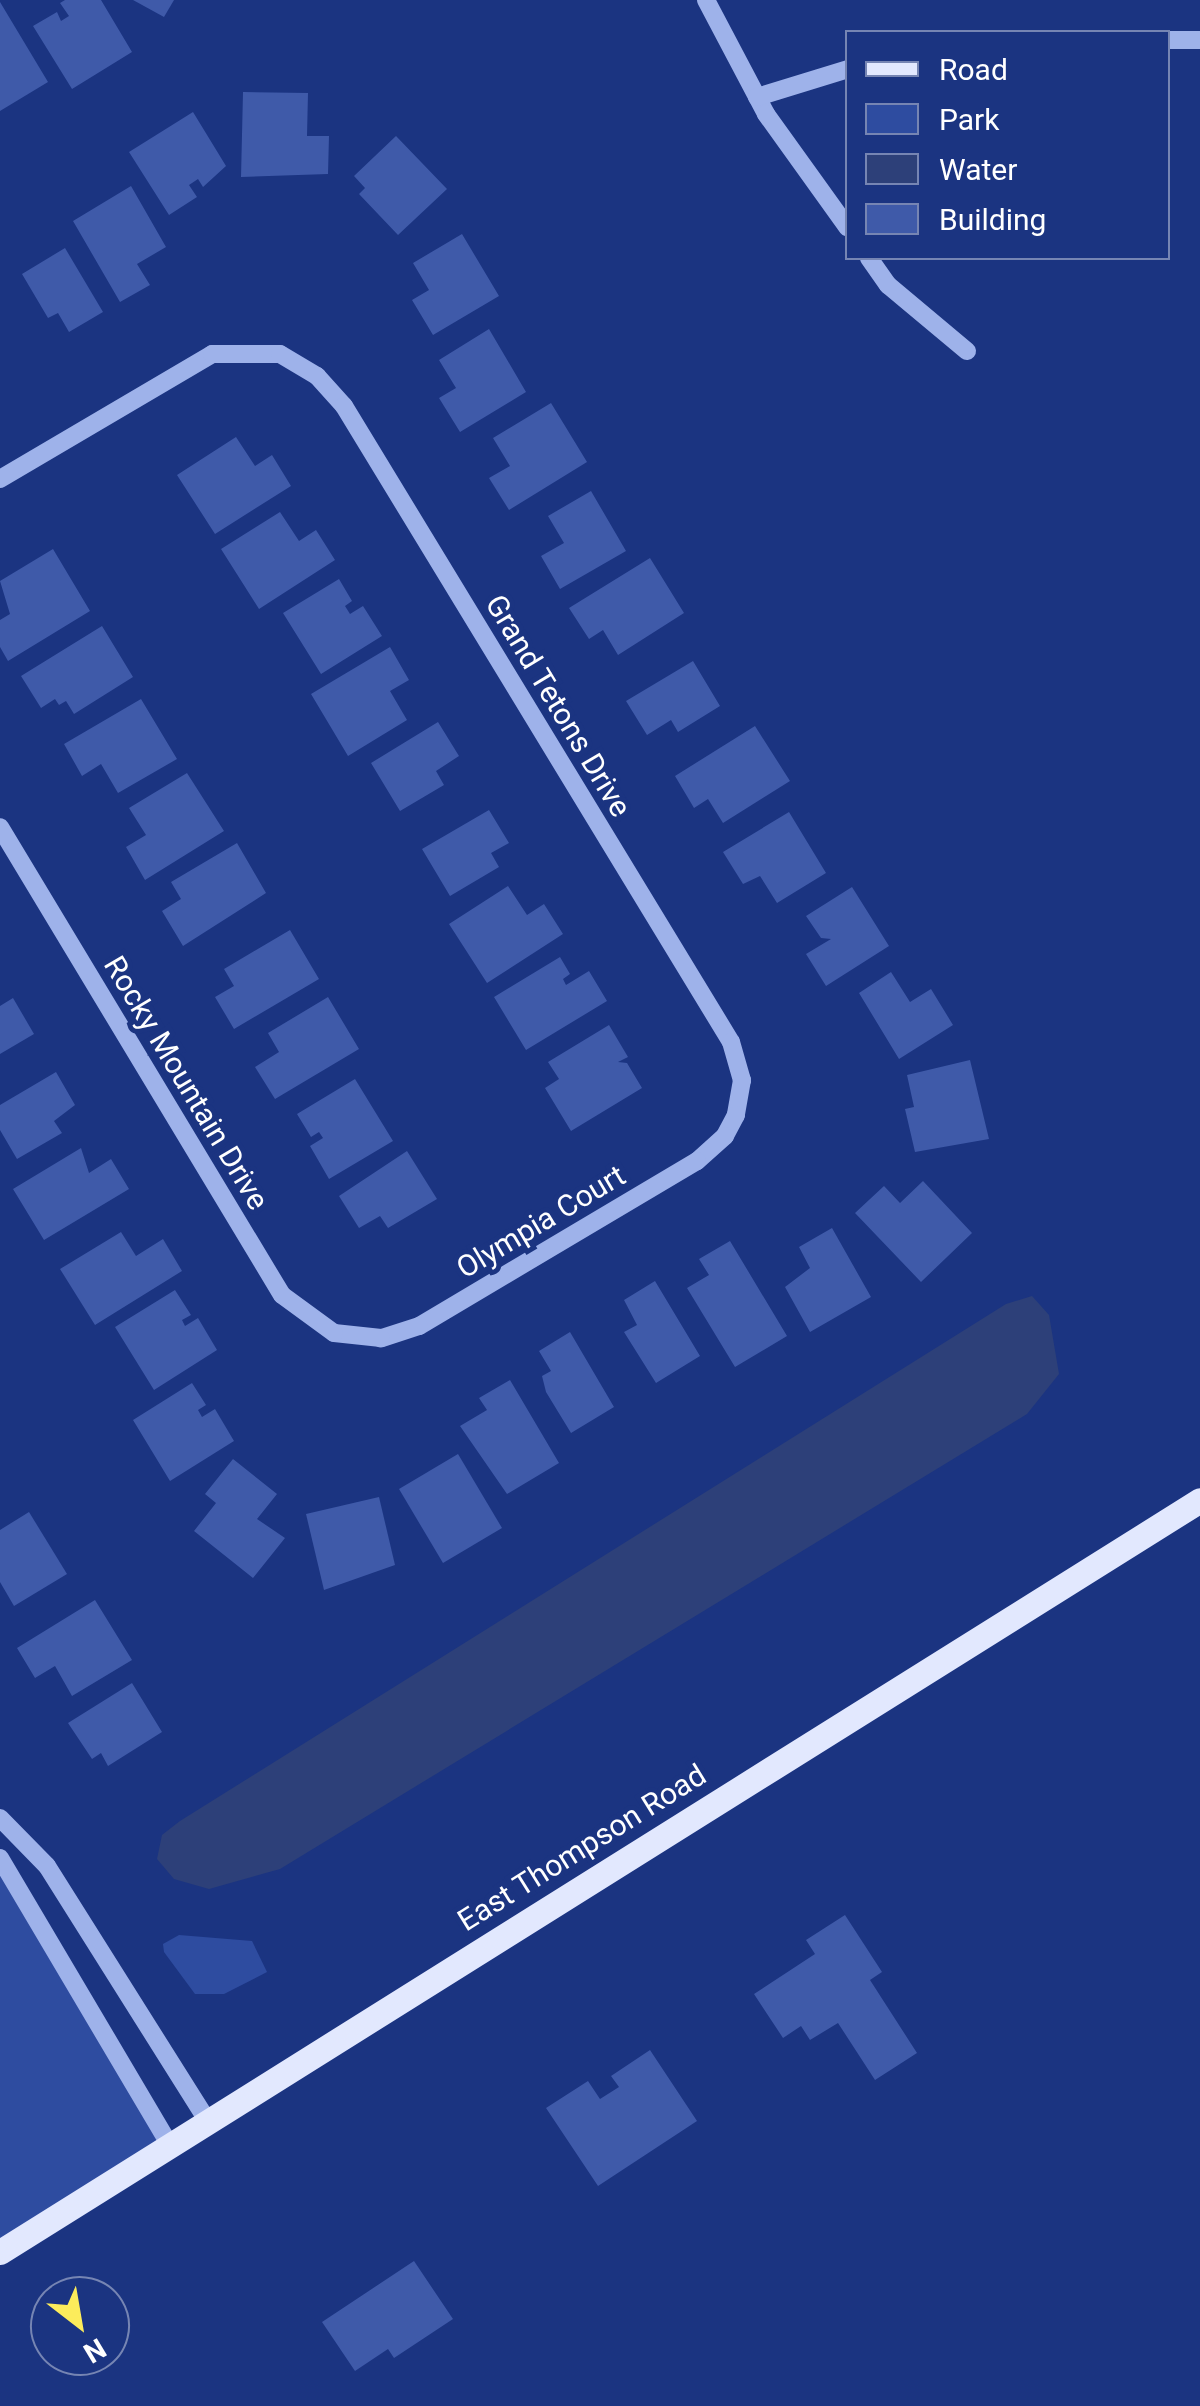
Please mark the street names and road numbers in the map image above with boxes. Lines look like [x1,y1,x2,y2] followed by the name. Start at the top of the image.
[477,588,639,824] street label: Grand Tetons Drive
[96,950,276,1216] street label: Rocky Mountain Drive
[450,1158,632,1286] street label: Olympia Court
[451,1757,713,1939] street label: East Thompson Road

